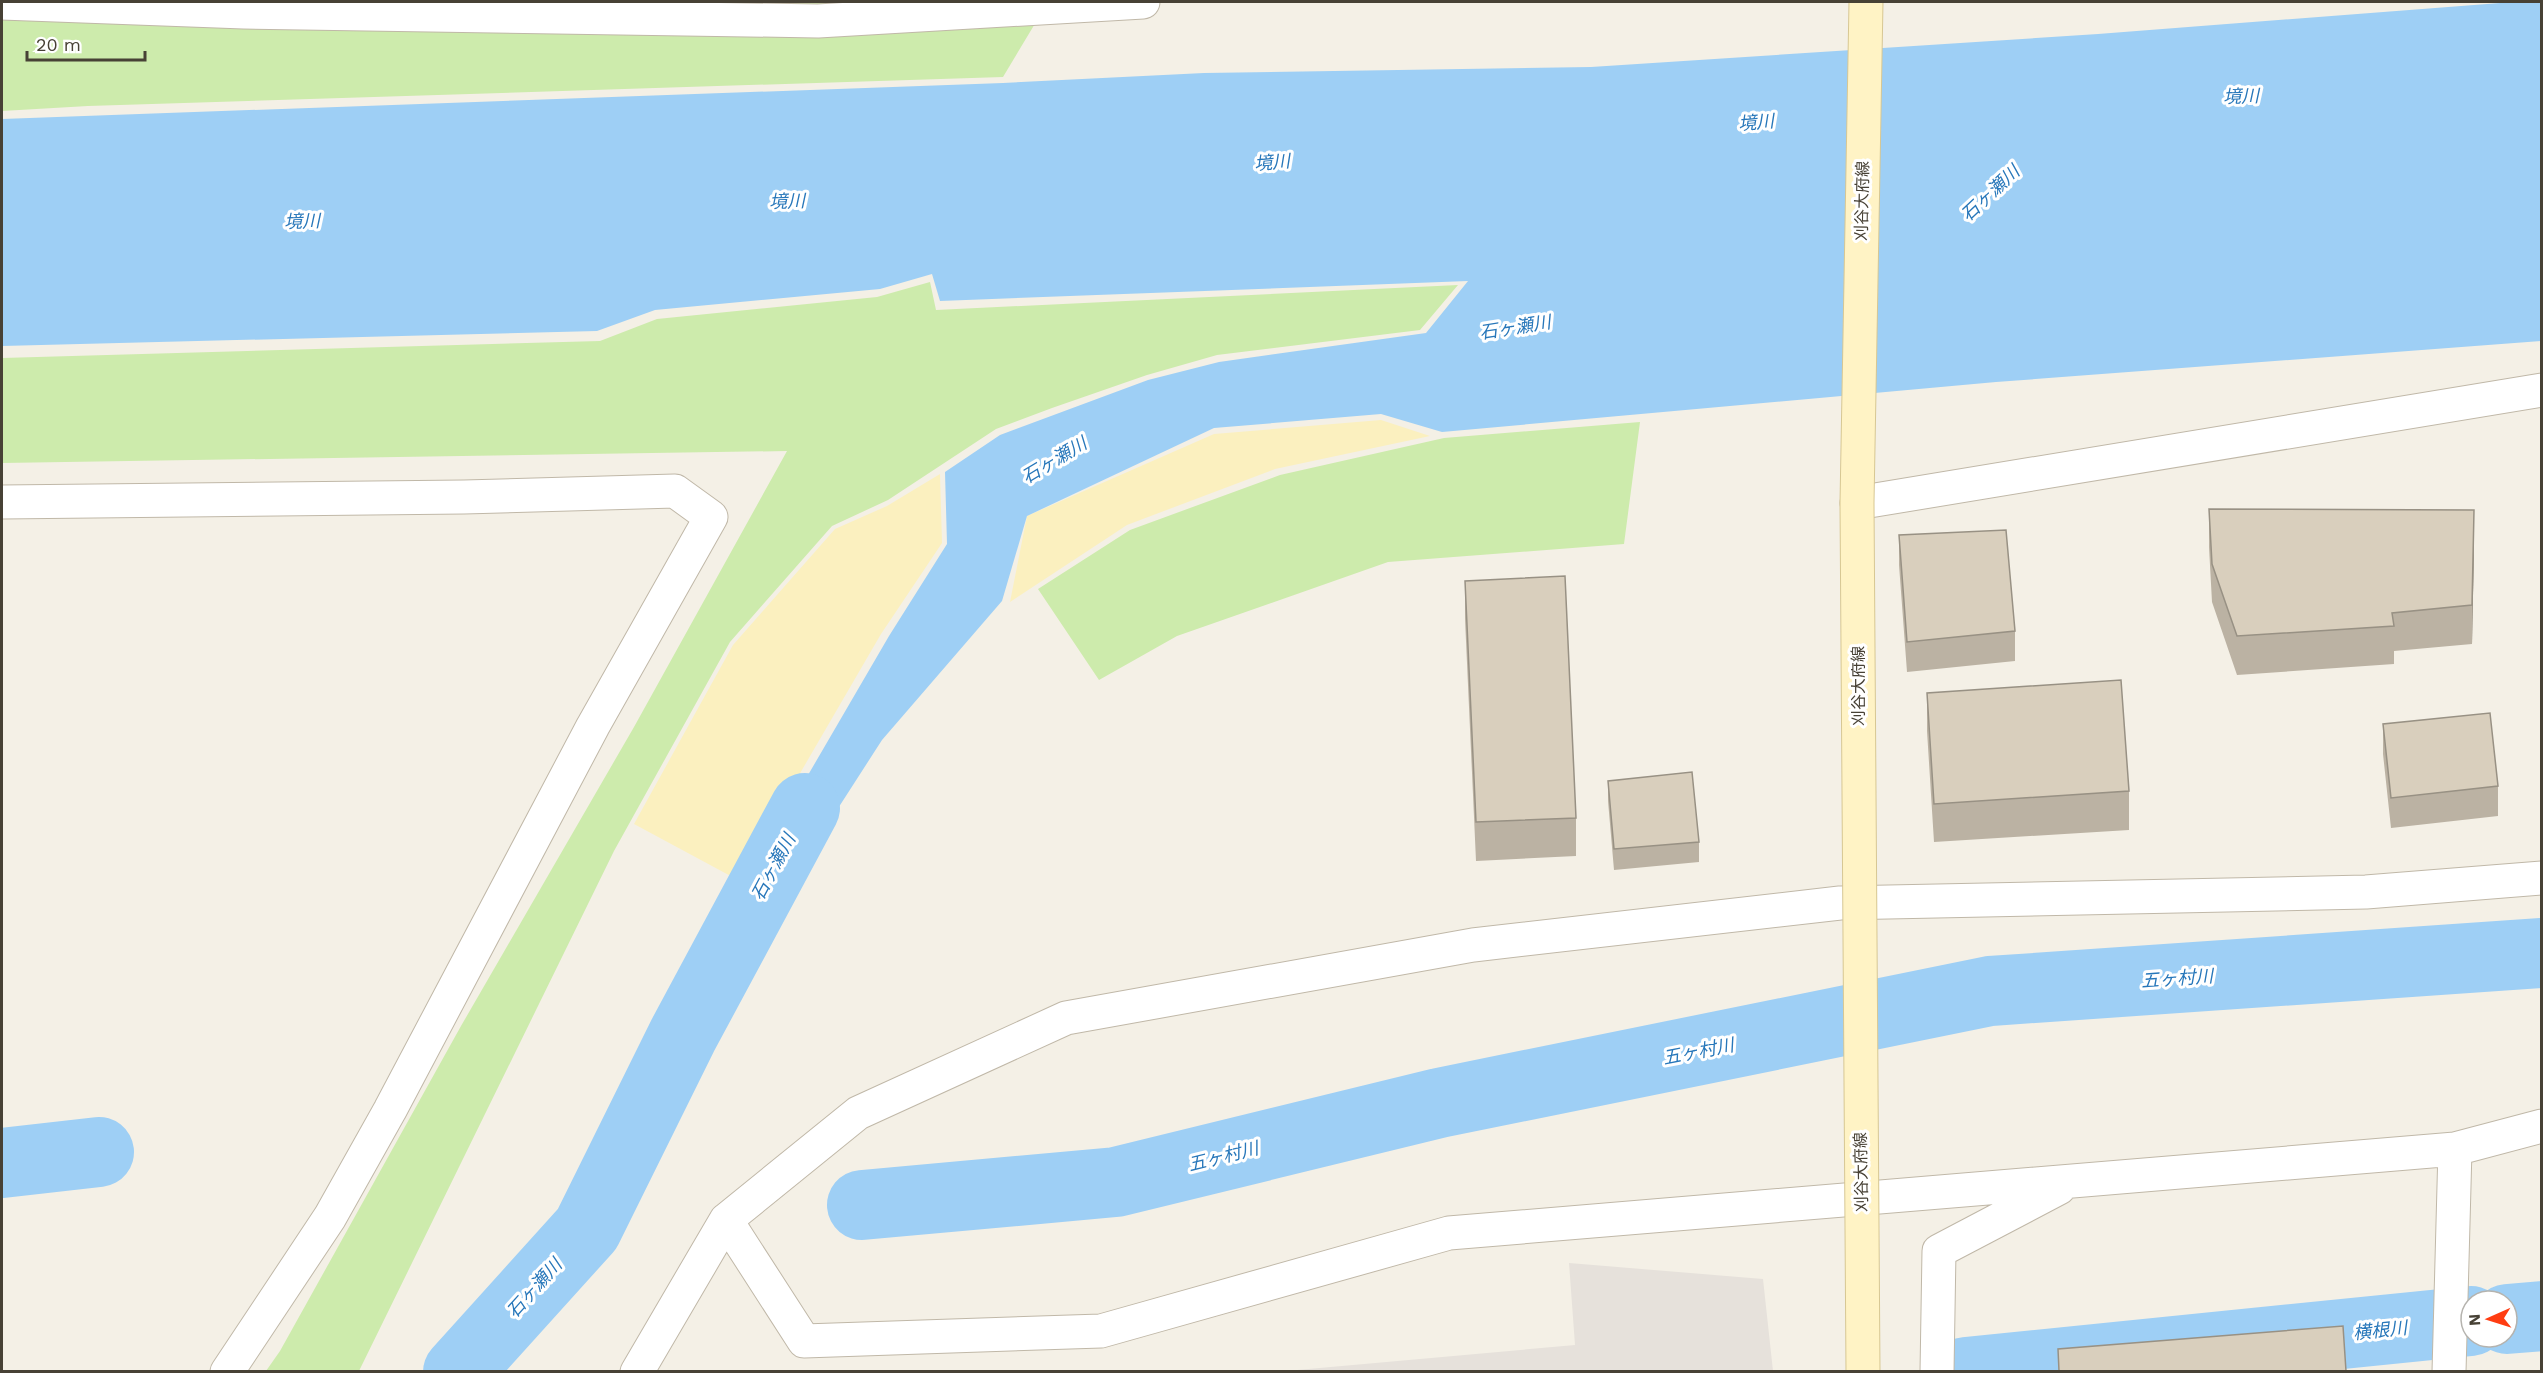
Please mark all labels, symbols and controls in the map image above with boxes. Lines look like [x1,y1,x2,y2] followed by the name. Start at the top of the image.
[27,24,146,62] scale bar
[36,34,81,55] text: 20 m
[2223,85,2261,107] water label: 境川
[1737,110,1777,134] water label: 境川
[1253,150,1293,174] water label: 境川
[1957,159,2025,225] water label: 石ヶ瀬川
[1852,161,1872,241] street label: 刈谷大府線
[769,190,807,212] water label: 境川
[284,210,322,232] water label: 境川
[1478,311,1554,343] water label: 石ヶ瀬川
[1018,431,1092,488] water label: 石ヶ瀬川
[1849,646,1868,726] street label: 刈谷大府線
[747,829,800,904] water label: 石ヶ瀬川
[2140,965,2216,991] water label: 五ヶ村川
[1661,1033,1737,1068] water label: 五ヶ村川
[1851,1132,1871,1212] street label: 刈谷大府線
[1186,1137,1262,1175] water label: 五ヶ村川
[502,1253,567,1322] water label: 石ヶ瀬川
[2459,1289,2519,1349] north arrow
[2465,1313,2484,1326] text: N
[2352,1317,2410,1343] water label: 横根川

